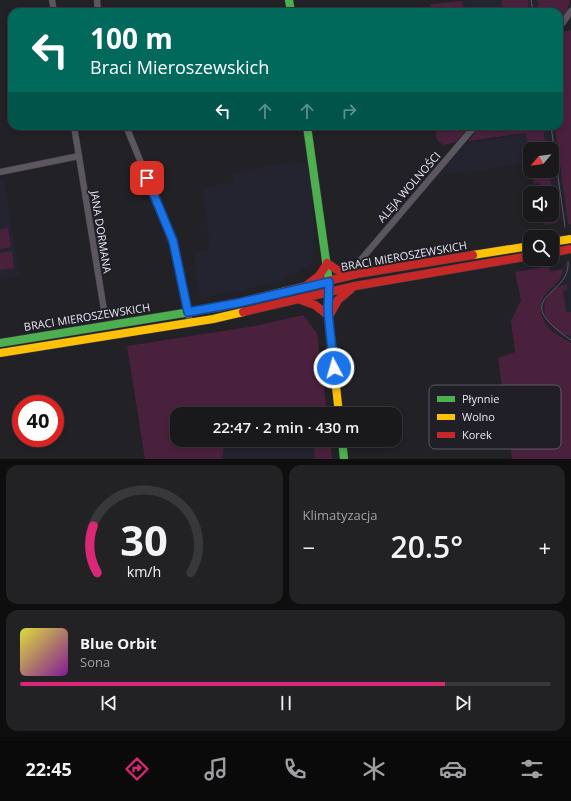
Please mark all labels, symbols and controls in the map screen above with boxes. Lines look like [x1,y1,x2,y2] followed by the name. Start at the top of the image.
[90,19,173,57] text: 100 m
[24,24,76,76] icon: left
[90,55,269,79] text: Braci Mieroszewskich
[212,100,234,122] icon: left
[254,100,276,122] icon: ahead
[296,100,318,122] icon: ahead
[338,100,360,122] icon: right
[523,142,559,178] north arrow
[523,142,559,266] map controls
[374,148,443,225] street label: ALEJA WOLNOŚCI
[130,161,164,195] pin
[136,167,158,189] icon: arrive
[523,186,559,222] button: sound
[87,189,115,274] street label: JANA DORMANA
[523,230,559,266] button: search
[340,237,468,274] street label: BRACI MIEROSZEWSKICH
[23,299,151,334] street label: BRACI MIEROSZEWSKICH
[313,347,355,389] position arrow
[429,385,561,449] legend
[462,391,499,406] text: Płynnie
[12,395,64,447] speed limit sign: 40
[462,409,495,424] text: Wolno
[213,417,359,437] text: 22:47 · 2 min · 430 m
[462,427,492,442] text: Korek
[303,506,377,524] text: Klimatyzacja
[120,511,168,567] text: 30
[390,526,463,567] text: 20.5°
[303,532,315,562] text: −
[538,532,551,562] text: +
[127,561,162,580] text: km/h
[80,633,157,653] text: Blue Orbit
[80,653,110,671] text: Sona
[98,692,120,714] icon: previous
[275,692,297,714] icon: pause
[452,692,474,714] icon: next
[123,755,151,783] icon: directions
[202,755,230,783] icon: music
[281,755,309,783] icon: phone
[360,755,388,783] icon: climate
[439,755,467,783] icon: car
[518,755,546,783] icon: filters
[25,757,72,781] text: 22:45

